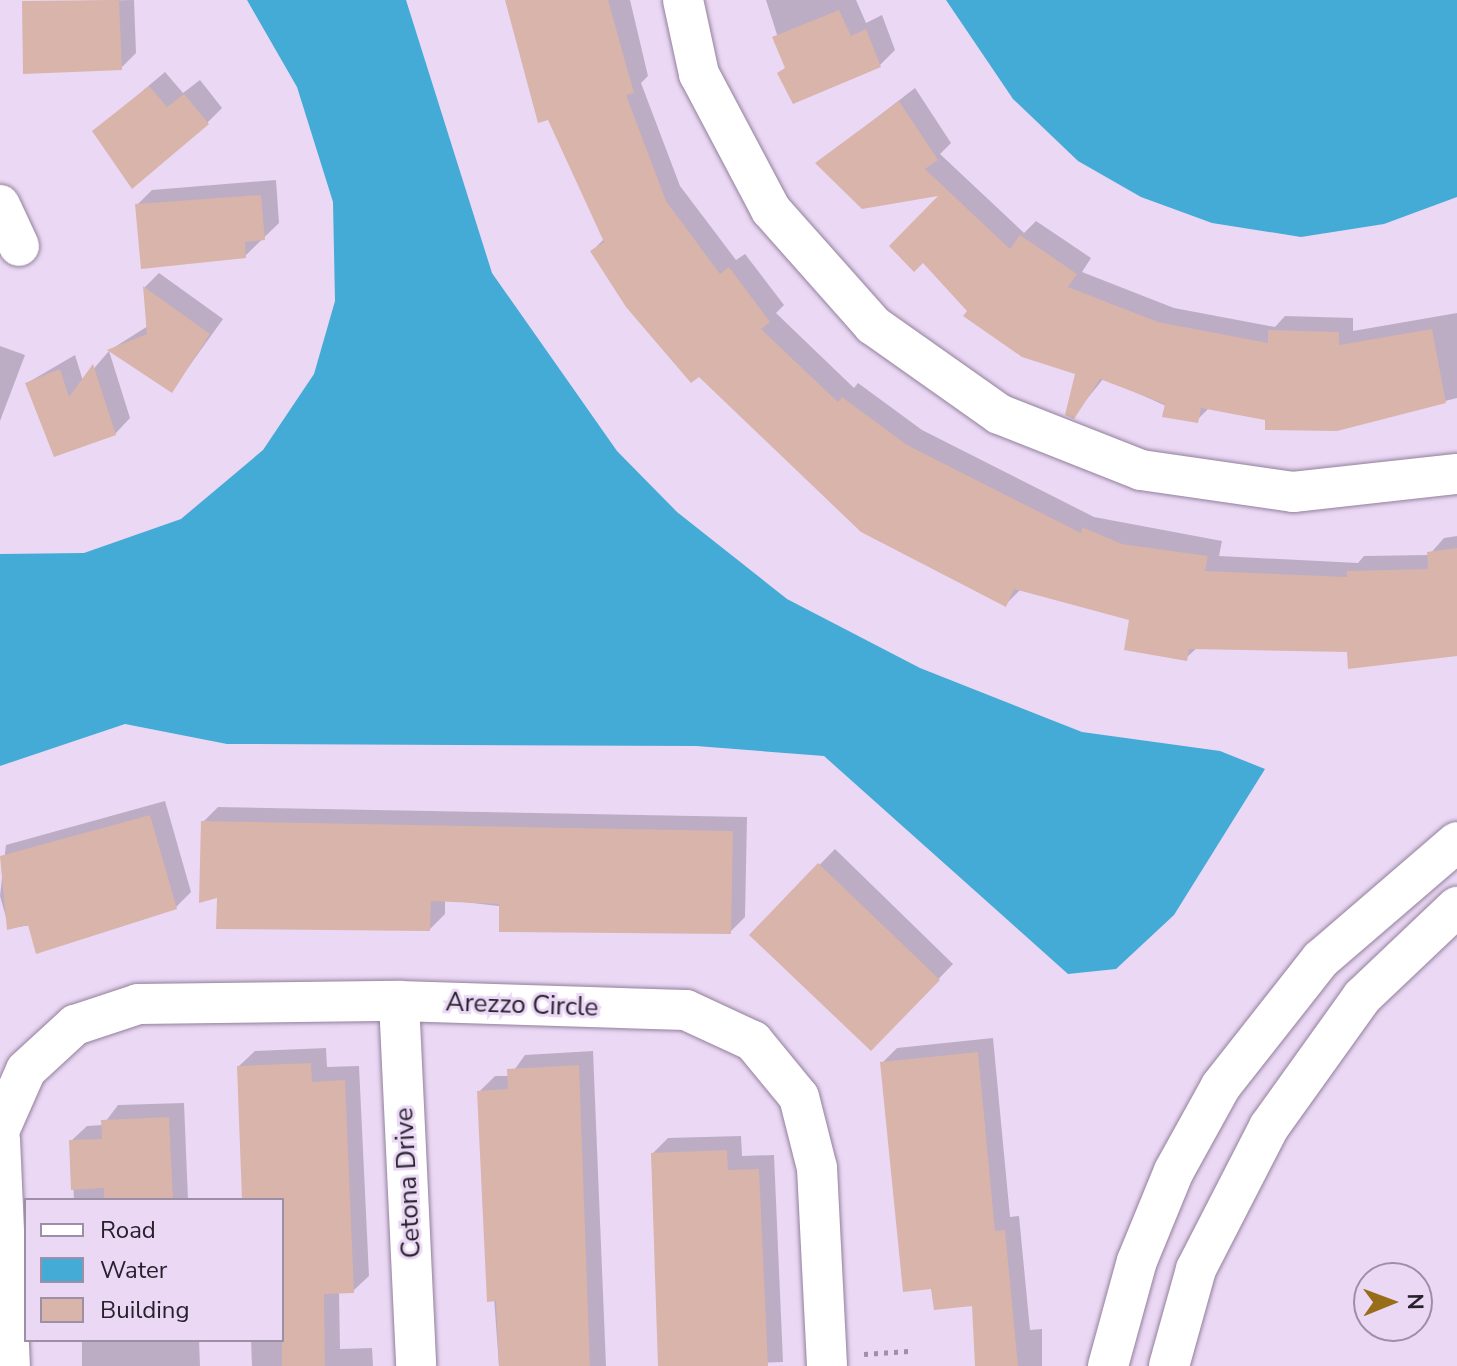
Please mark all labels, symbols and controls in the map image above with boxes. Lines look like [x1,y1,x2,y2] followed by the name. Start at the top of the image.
[445,987,599,1023] street label: Arezzo Circle
[388,1107,428,1259] street label: Cetona Drive
[24,1198,284,1342] legend
[100,1214,156,1246] text: Road
[100,1254,167,1286] text: Water
[1353,1262,1433,1342] north arrow
[1400,1293,1430,1310] text: N
[100,1294,190,1326] text: Building

